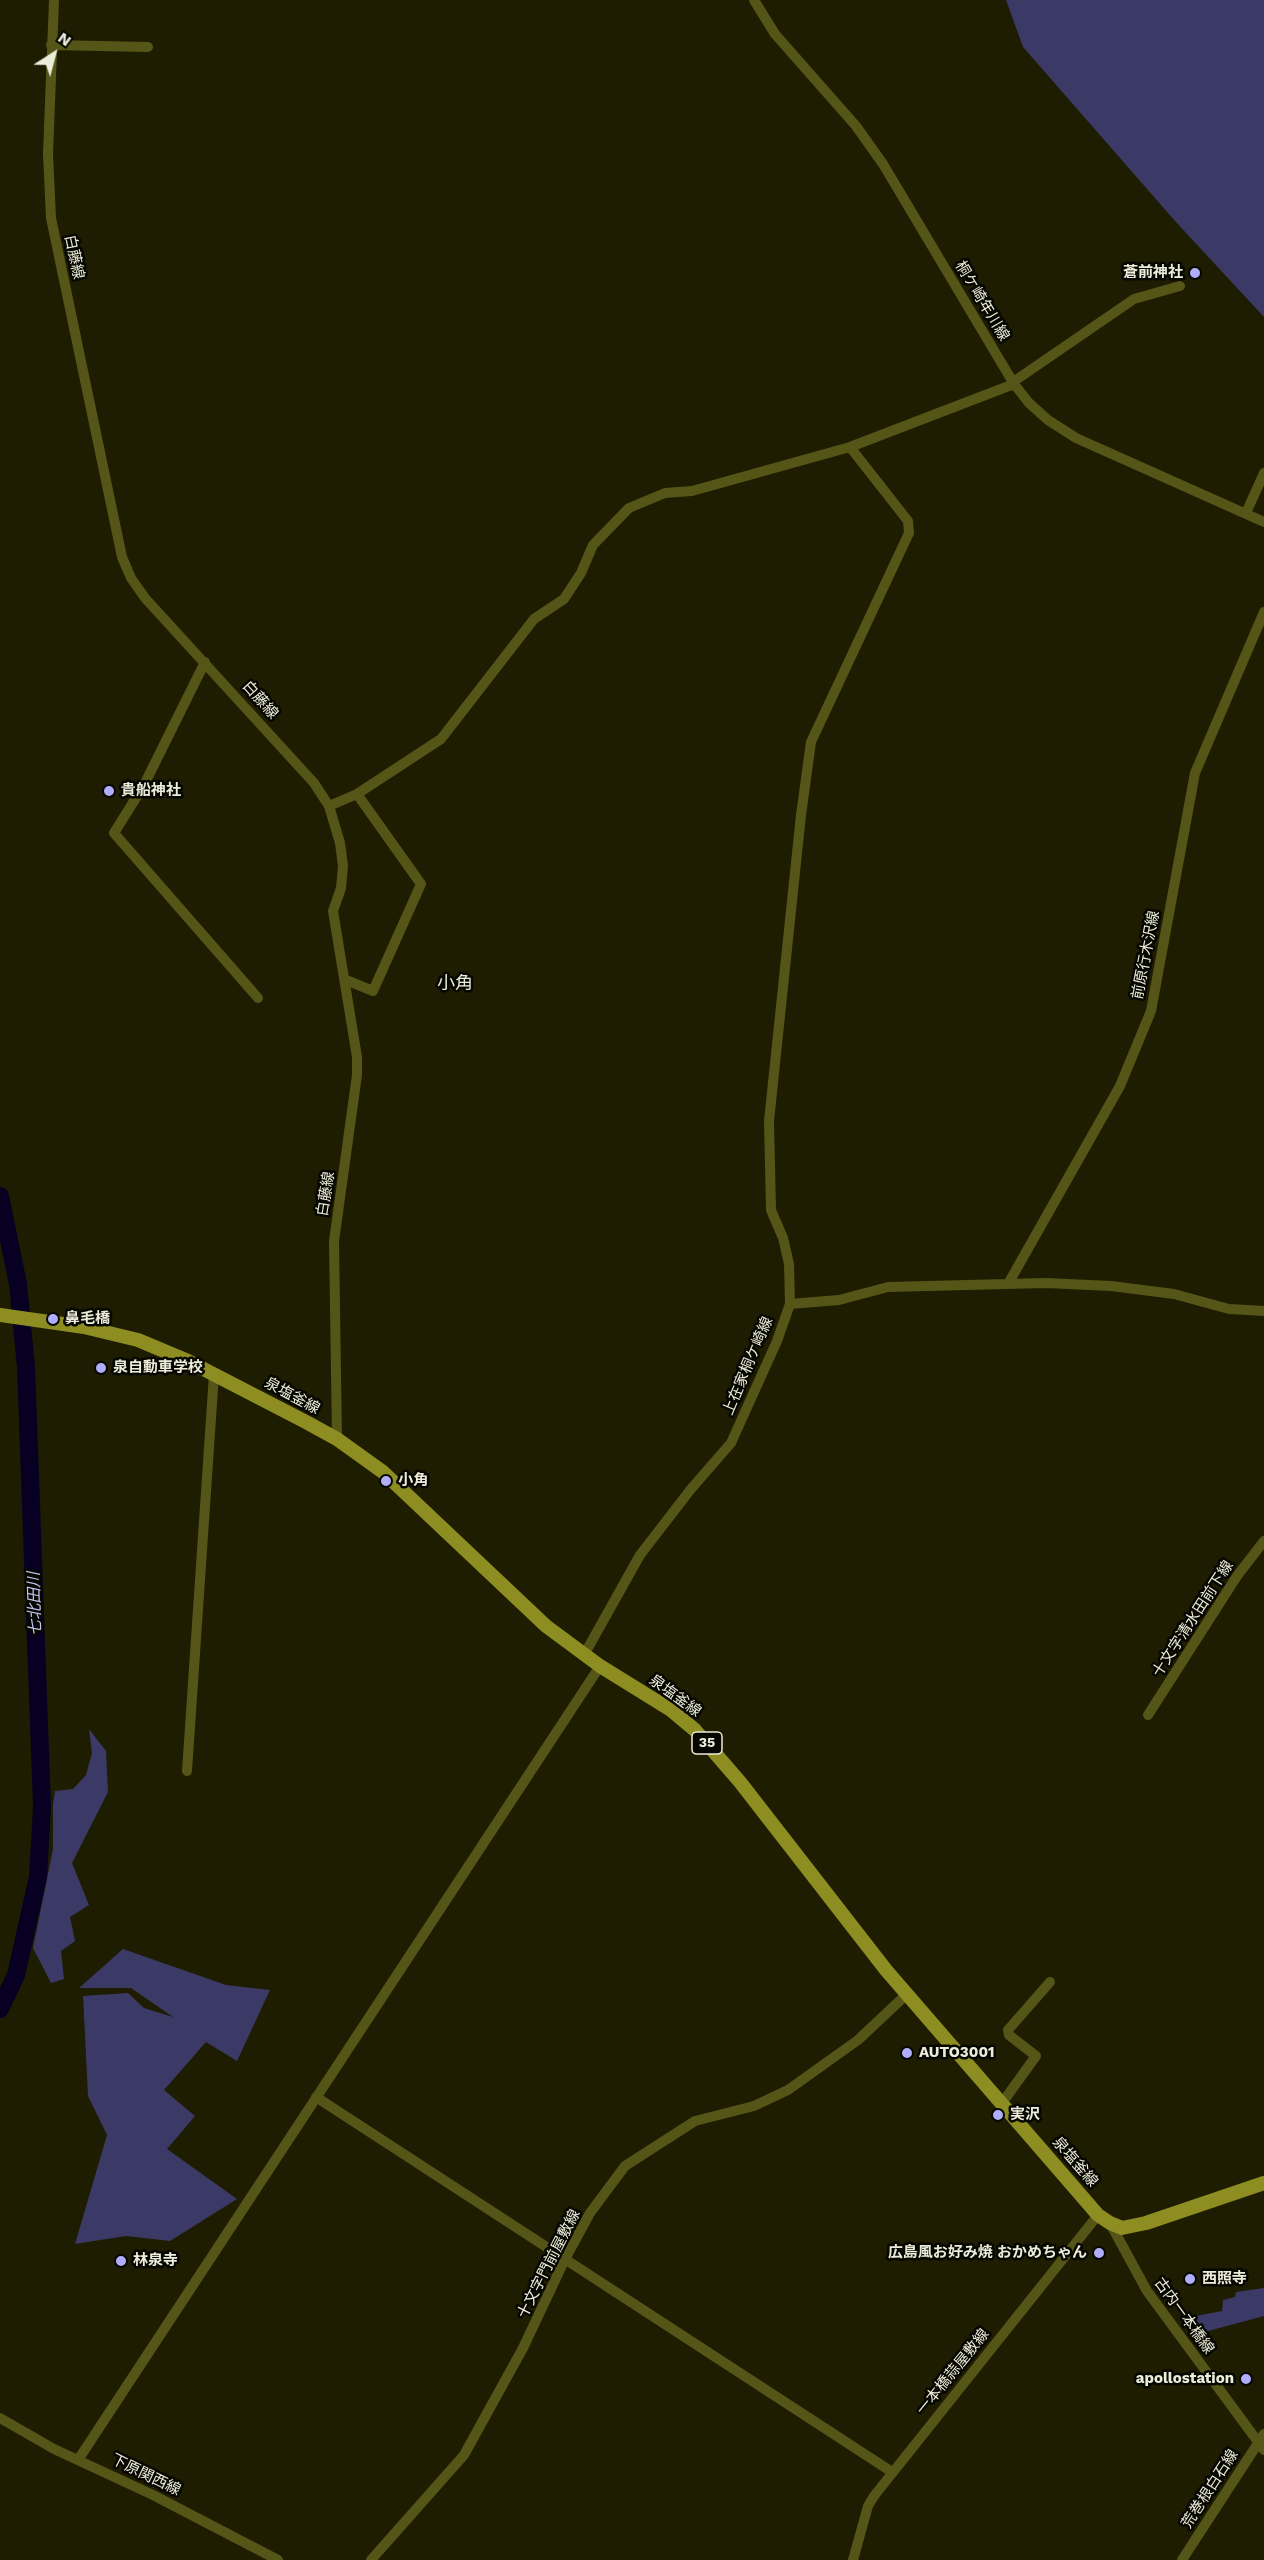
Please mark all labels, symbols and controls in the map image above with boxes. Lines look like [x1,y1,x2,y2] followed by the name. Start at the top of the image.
[24,24,84,84] north arrow
[54,28,75,50] text: N
[61,233,87,281] street label: 白藤線
[951,258,1013,344] street label: 桐ケ崎年川線
[1123,264,1183,282] place label: 蒼前神社
[1188,266,1202,280] marker: 蒼前神社
[238,677,282,723] street label: 白藤線
[121,782,181,800] place label: 貴船神社
[102,784,116,798] marker: 貴船神社
[1129,909,1163,1001] street label: 前原行木沢線
[437,973,473,995] district label: 小角
[314,1170,338,1218] street label: 白藤線
[65,1310,110,1328] place label: 鼻毛橋
[46,1312,60,1326] marker: 鼻毛橋
[719,1314,777,1418] street label: 上在家桐ケ崎線
[113,1359,203,1377] place label: 泉自動車学校
[94,1361,108,1375] marker: 泉自動車学校
[261,1374,323,1418] street label: 泉塩釜線
[398,1472,428,1490] place label: 小角
[379,1474,393,1488] marker: 小角
[1149,1557,1237,1681] street label: 十文字清水田前下線
[24,1572,46,1636] water label: 七北田川
[645,1671,705,1721] street label: 泉塩釜線
[692,1732,722,1754] road number: 35
[919,2044,995,2062] place label: AUTO3001
[900,2046,914,2060] marker: AUTO3001
[1010,2106,1040,2124] place label: 実沢
[991,2108,1005,2122] marker: 実沢
[1049,2133,1101,2191] street label: 泉塩釜線
[514,2206,584,2322] street label: 十文字門前屋敷線
[888,2244,1087,2262] place label: 広島風お好み焼 おかめちゃん
[1092,2246,1106,2260] marker: 広島風お好み焼 おかめちゃん
[133,2252,178,2270] place label: 林泉寺
[114,2254,128,2268] marker: 林泉寺
[1202,2270,1247,2288] place label: 西照寺
[1183,2272,1197,2286] marker: 西照寺
[1150,2274,1218,2358] street label: 古内一本橋線
[913,2326,993,2418] street label: 一本橋蒜屋敷線
[1136,2370,1234,2388] place label: apollostation
[1239,2372,1253,2386] marker: apollostation
[1178,2446,1242,2532] street label: 荒巻根白石線
[108,2450,184,2500] street label: 下原関西線

